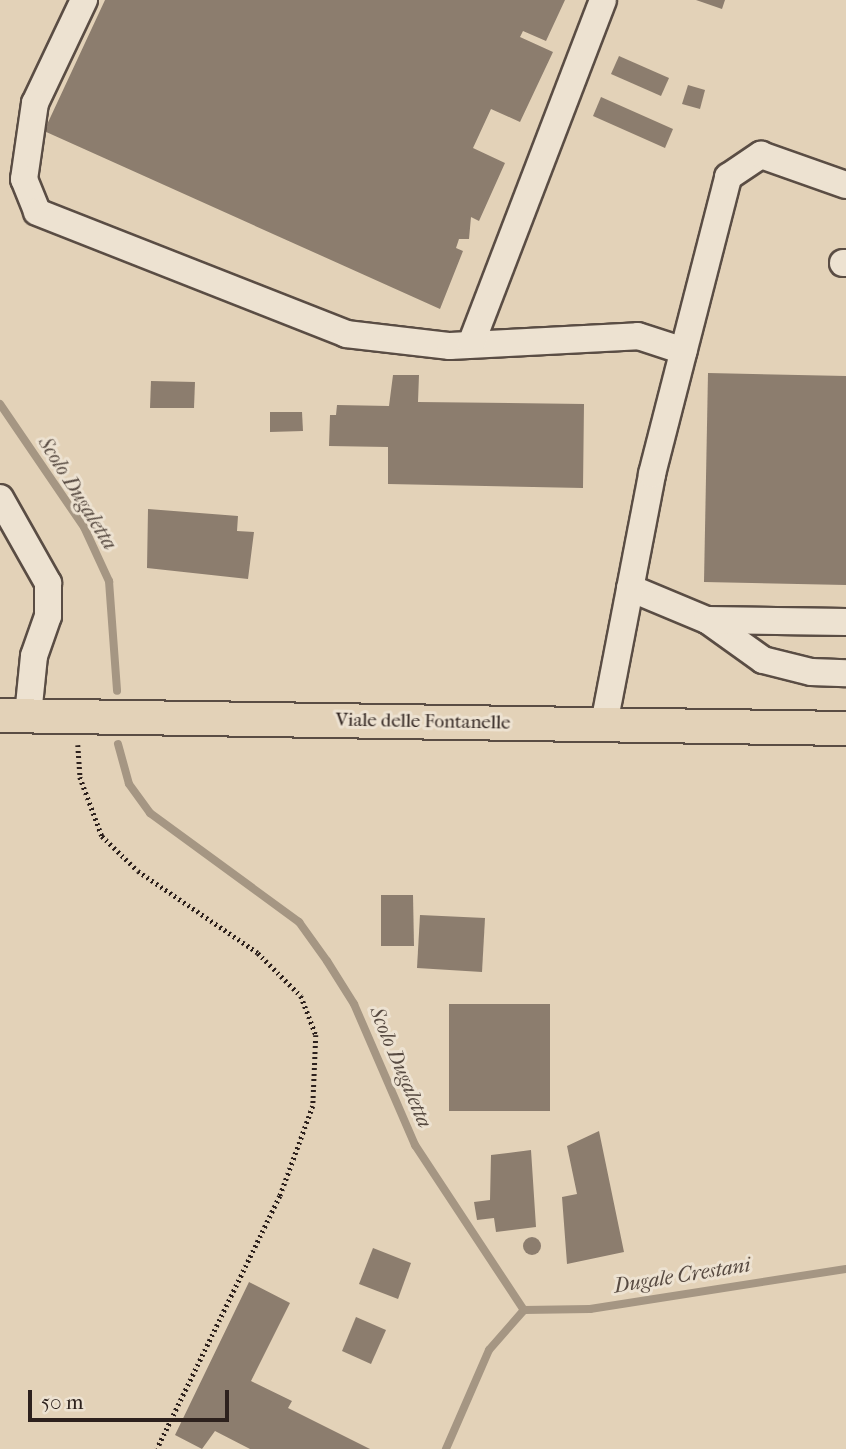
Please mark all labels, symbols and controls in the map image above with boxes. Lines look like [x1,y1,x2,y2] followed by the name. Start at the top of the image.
[33,432,123,554] water label: Scolo Dugaletta
[335,709,511,735] street label: Viale delle Fontanelle
[364,1003,438,1131] water label: Scolo Dugaletta
[612,1252,752,1298] water label: Dugale Crestani
[32,1376,233,1420] scale bar
[41,1390,84,1414] text: 50 m

